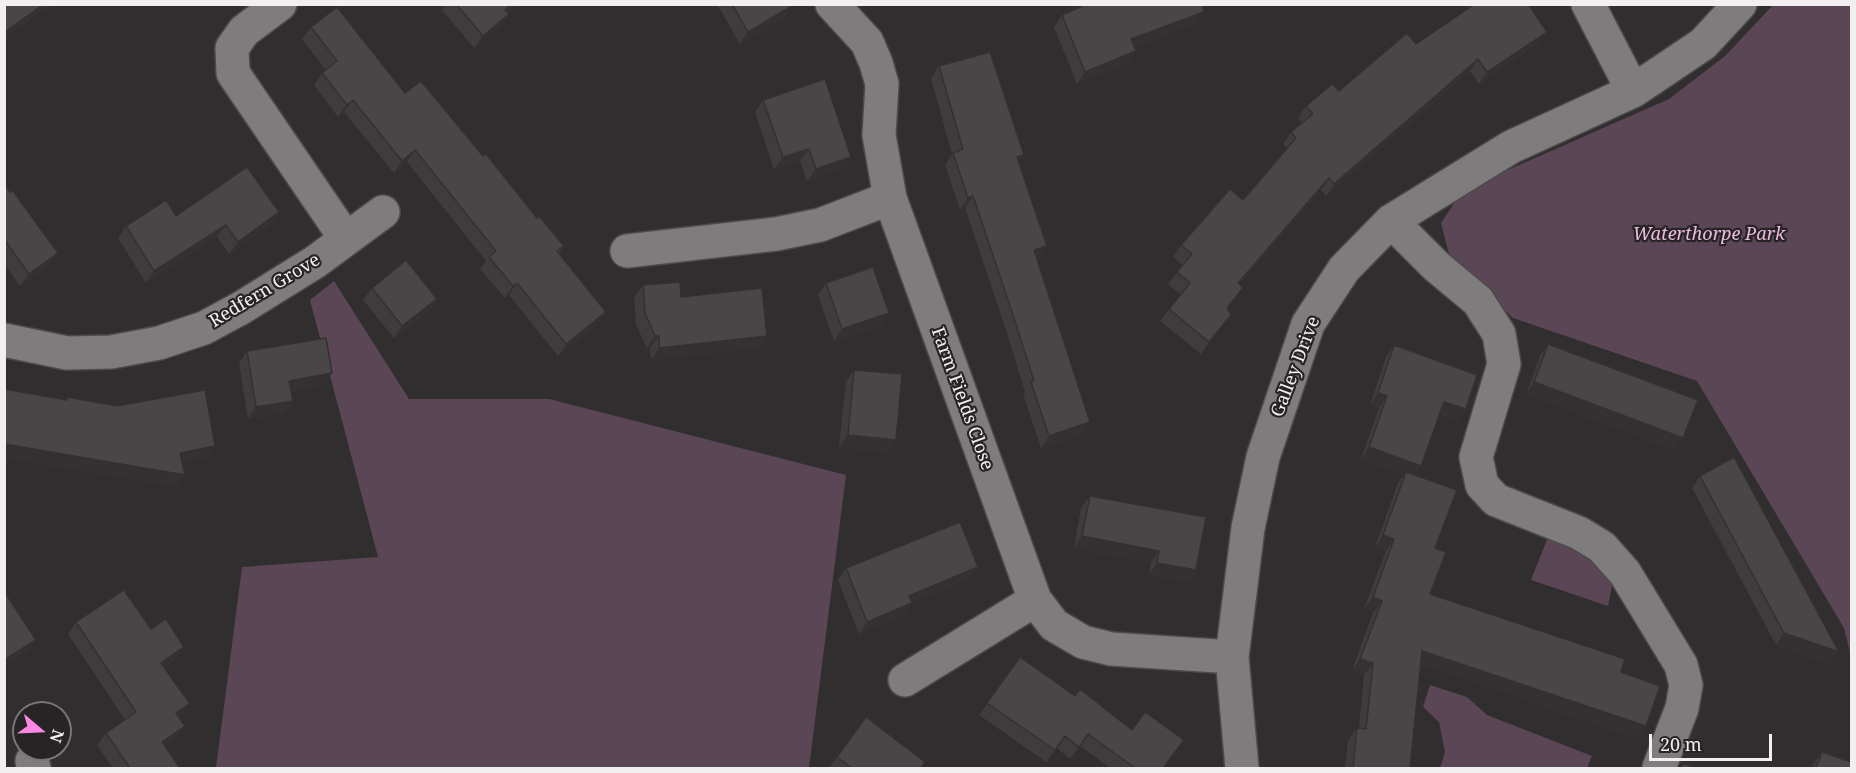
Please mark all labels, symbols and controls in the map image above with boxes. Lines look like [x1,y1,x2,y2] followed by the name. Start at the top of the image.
[1633,224,1785,246] park label: Waterthorpe Park
[206,249,324,333] street label: Redfern Grove
[1267,314,1325,420] street label: Galley Drive
[926,325,998,473] street label: Farm Fields Close
[12,701,72,761] north arrow
[1652,722,1775,760] scale bar
[45,727,70,746] text: N
[1660,732,1702,756] text: 20 m

